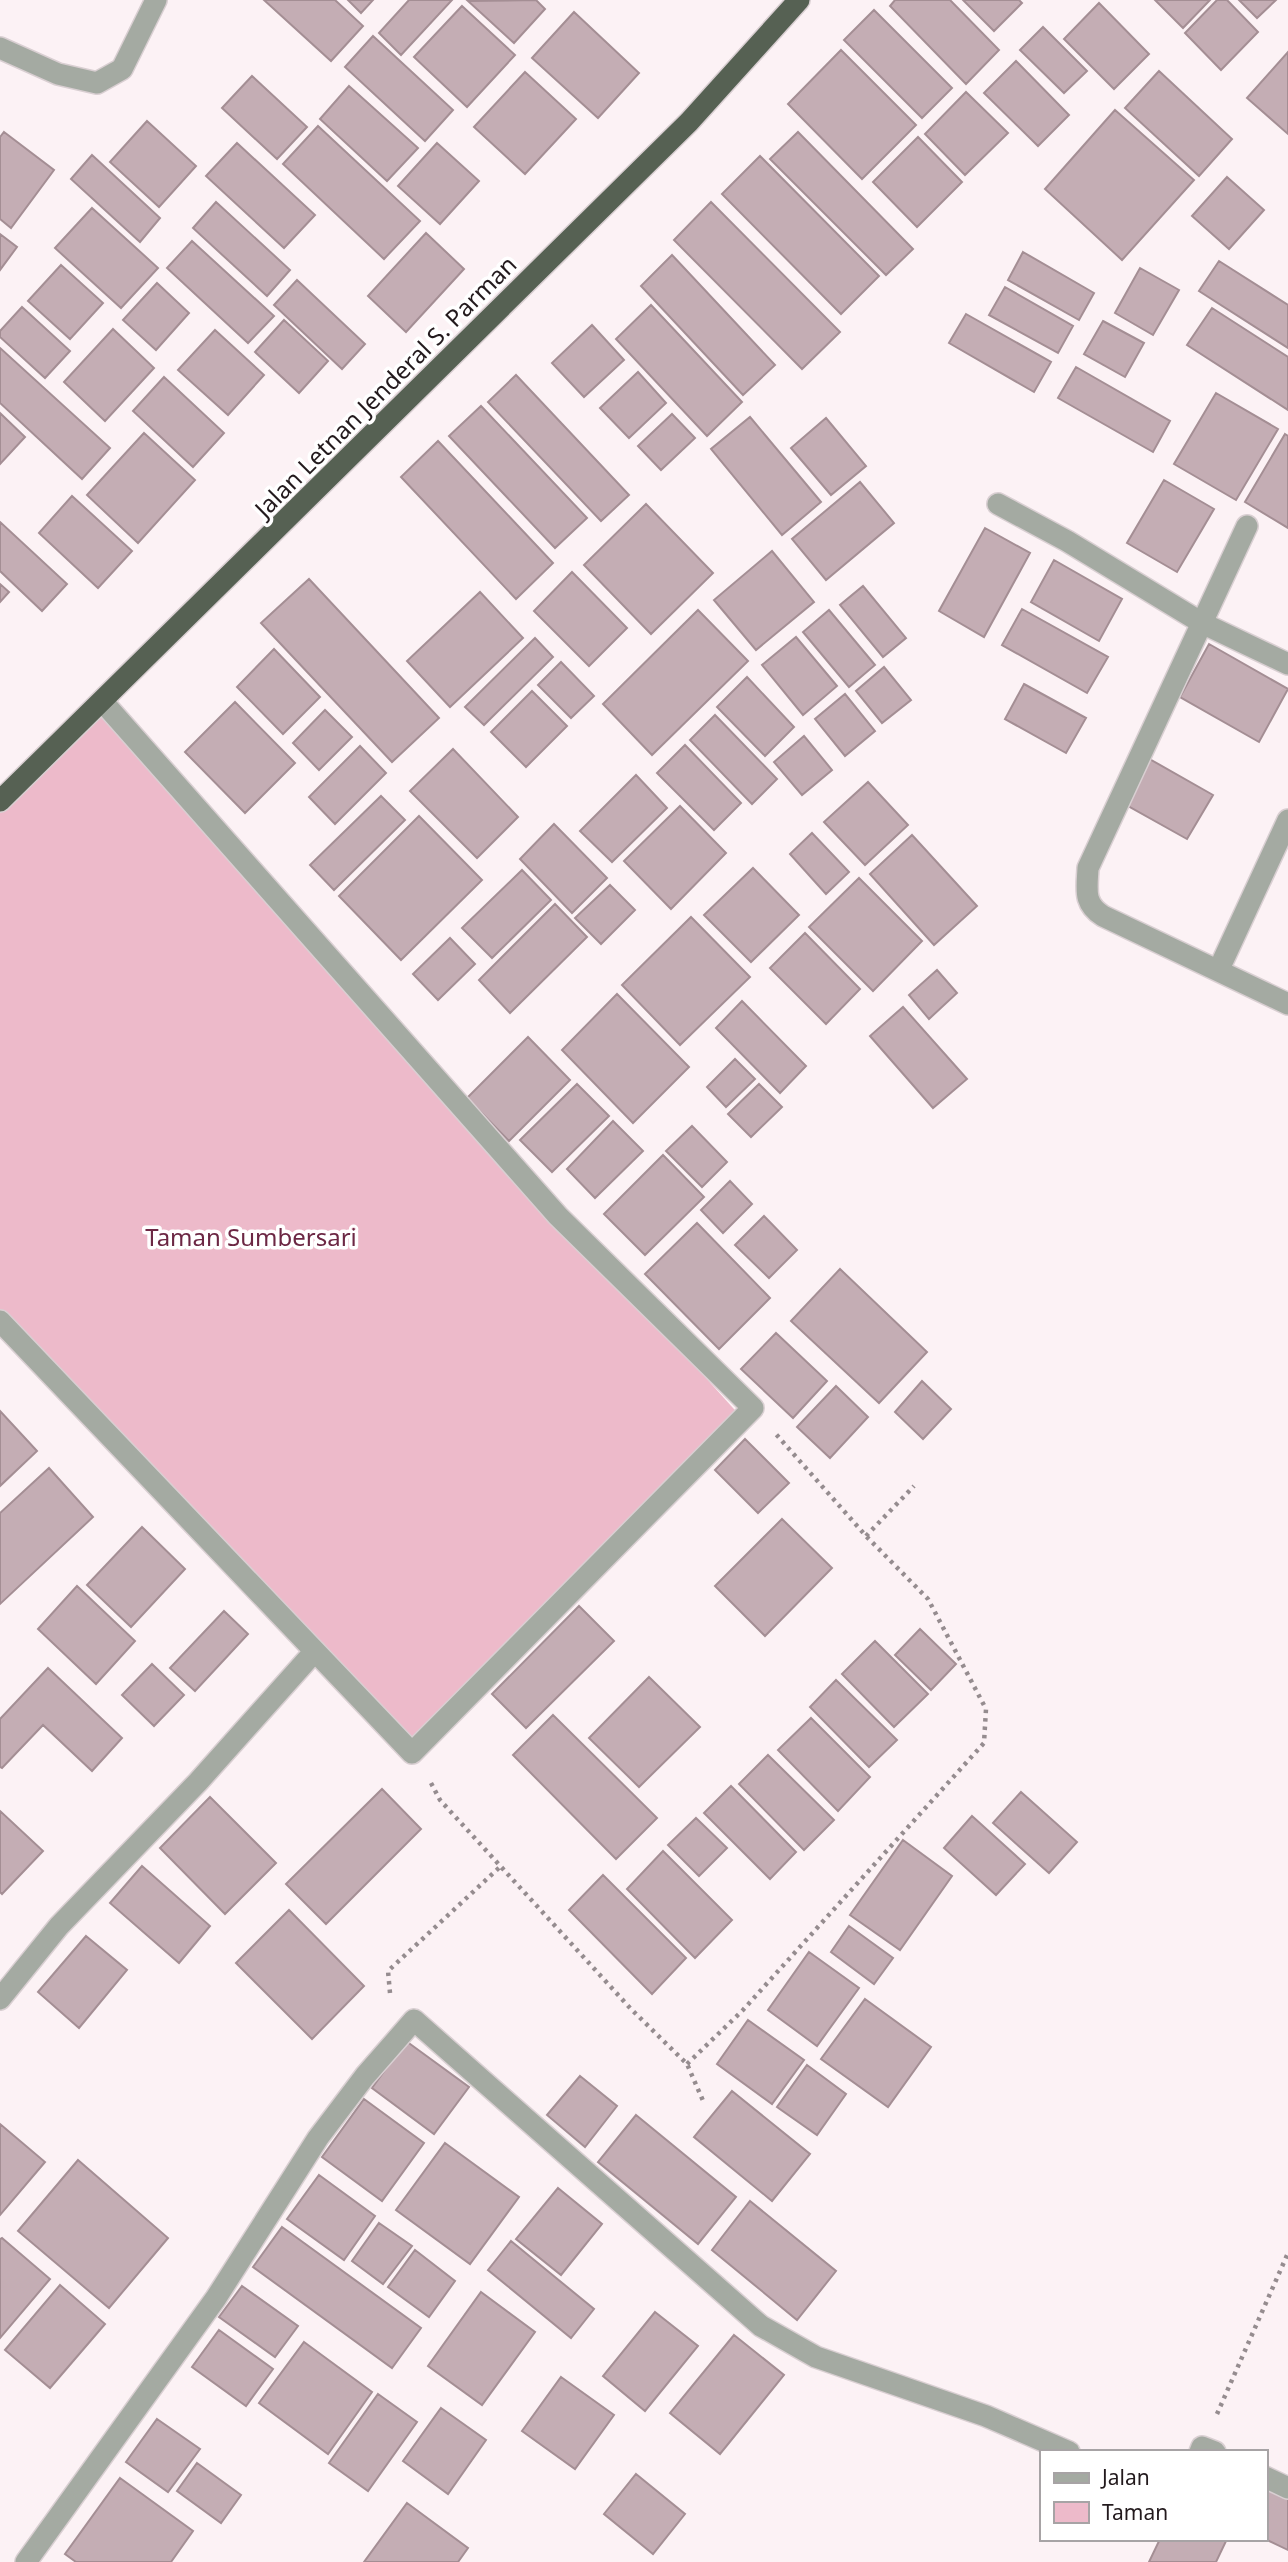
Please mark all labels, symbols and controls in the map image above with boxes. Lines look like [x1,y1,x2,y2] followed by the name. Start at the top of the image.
[245,248,523,526] street label: Jalan Letnan Jenderal S. Parman
[145,1220,357,1253] park label: Taman Sumbersari
[1040,2450,1267,2541] legend
[1100,2463,1150,2491] text: Jalan
[1102,2498,1168,2526] text: Taman

